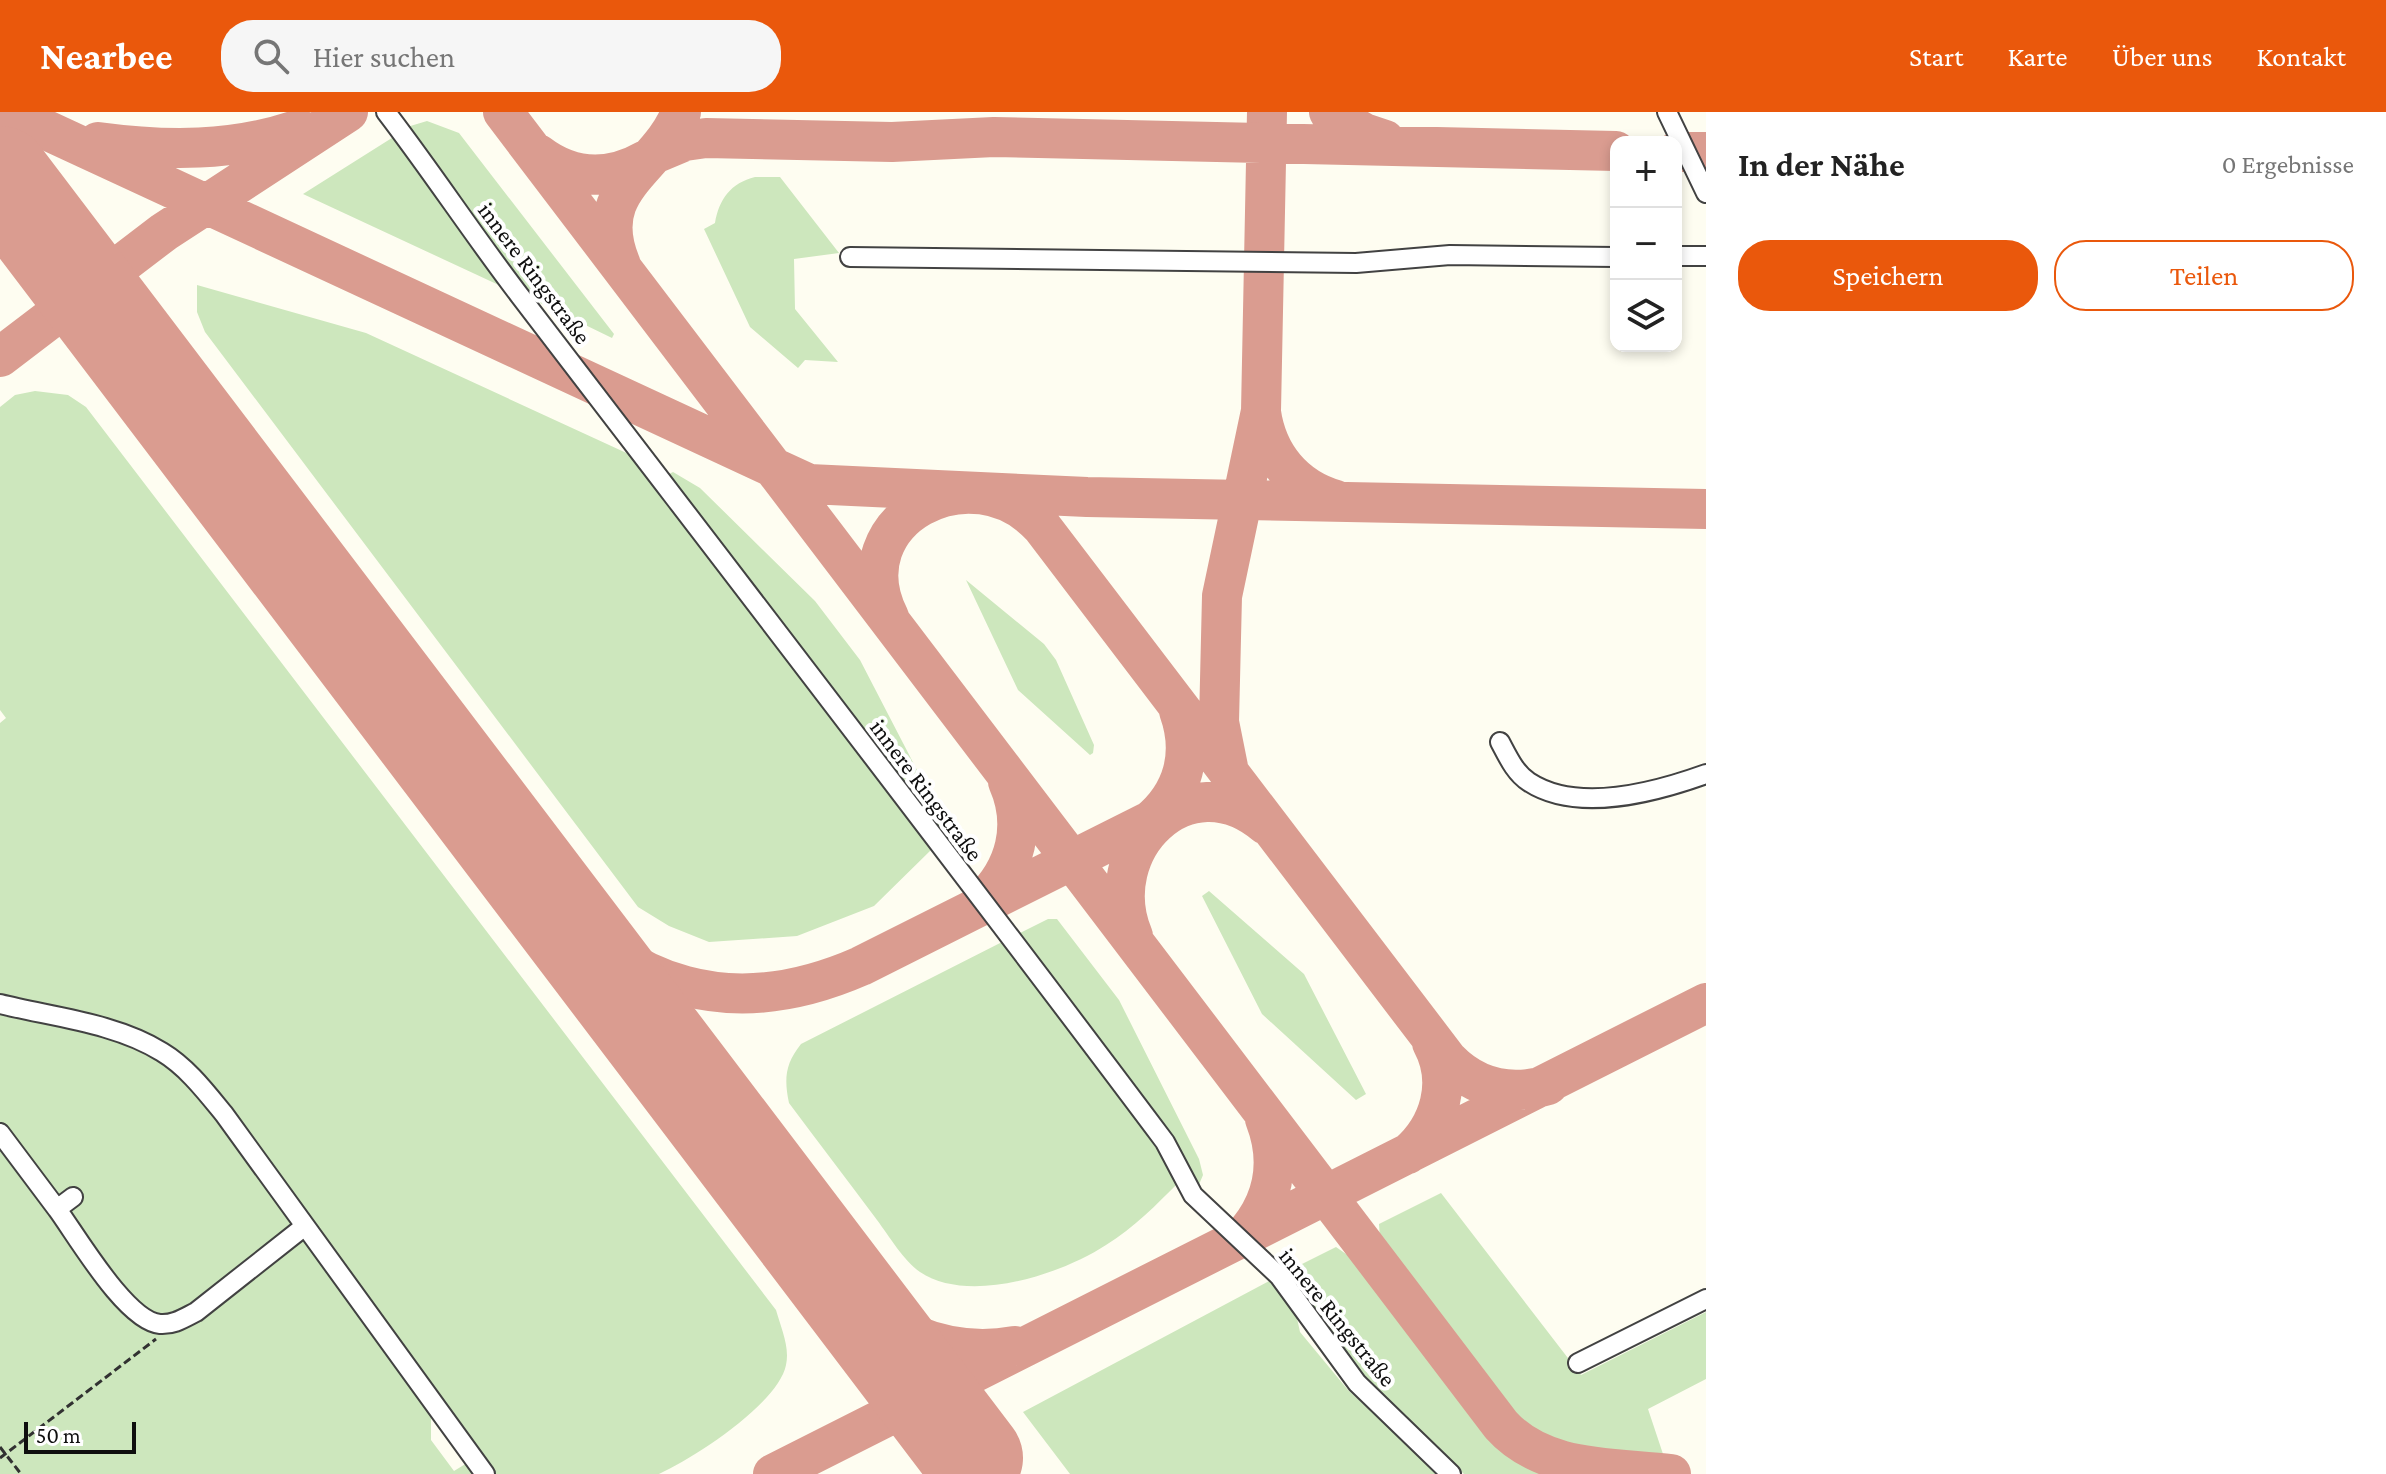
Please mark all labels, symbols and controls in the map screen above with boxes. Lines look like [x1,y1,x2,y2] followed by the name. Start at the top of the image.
[221,20,781,92] search box
[249,34,293,78] icon: search
[40,35,173,77] text: Nearbee
[313,40,455,73] text: Hier suchen
[1909,41,1964,72] text: Start
[2008,41,2068,72] text: Karte
[2112,41,2213,72] text: Über uns
[2257,41,2346,72] text: Kontakt
[1610,136,1682,352] map controls
[1610,136,1682,208] button: +
[1738,146,1905,183] text: In der Nähe
[2222,150,2354,179] text: 0 Ergebnisse
[473,197,597,349] street label: innere Ringstraße
[1610,208,1682,280] button: −
[1738,240,2038,311] button: Speichern
[2054,240,2354,311] button: Teilen
[1610,280,1682,352] button: layers
[865,714,989,866] street label: innere Ringstraße
[1274,1242,1402,1392] street label: innere Ringstraße
[24,1418,136,1454] scale bar
[36,1423,81,1448] text: 50 m

